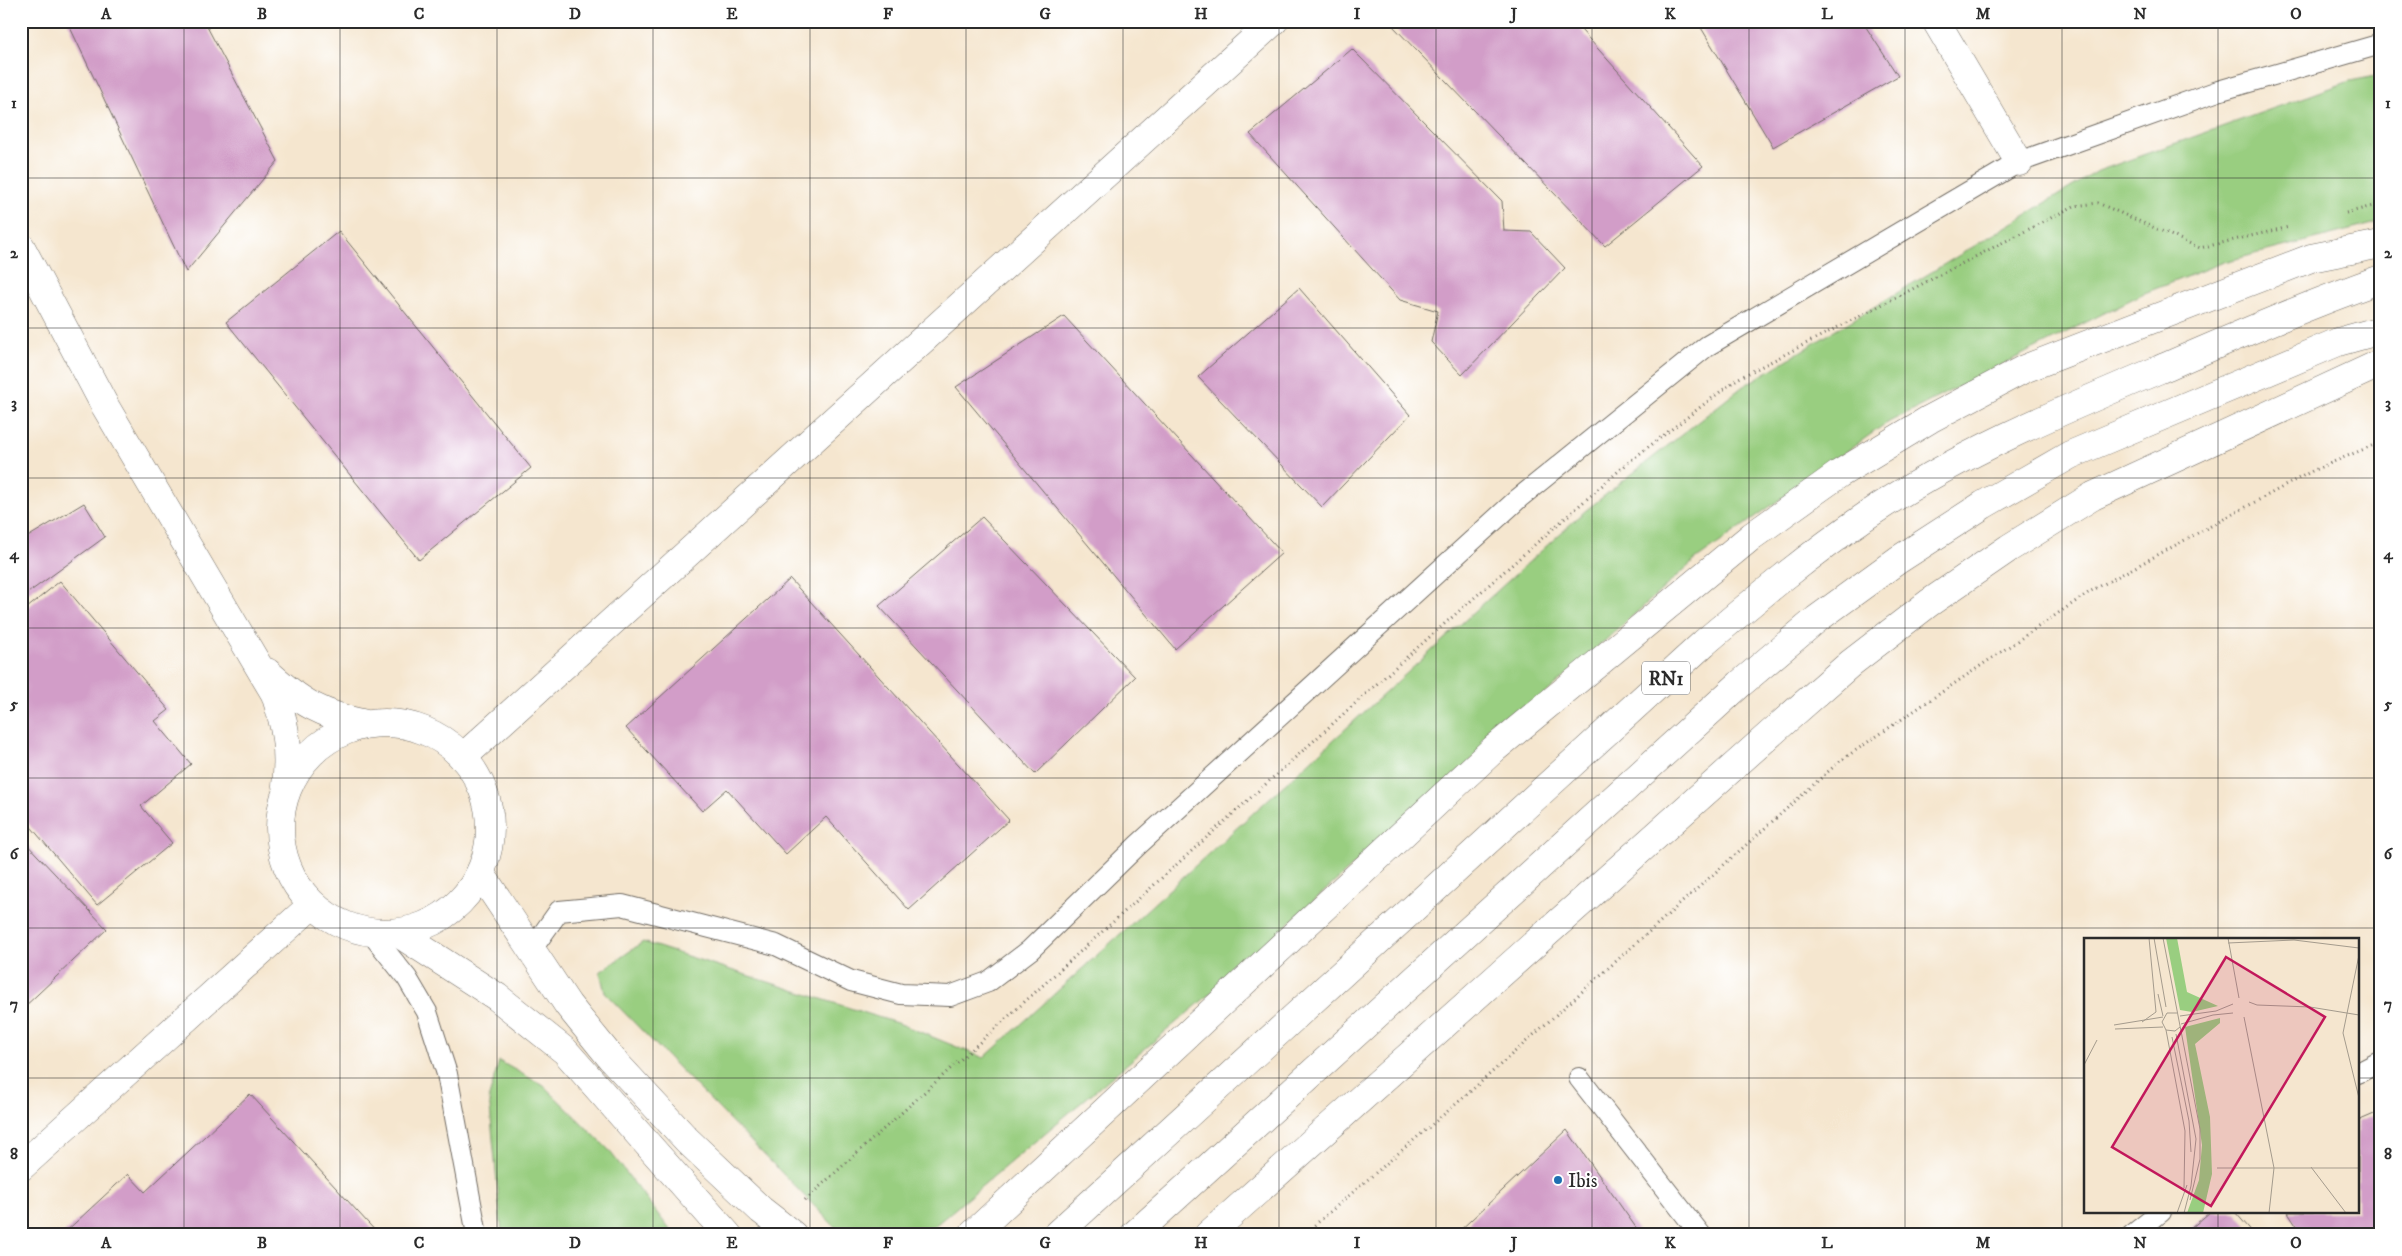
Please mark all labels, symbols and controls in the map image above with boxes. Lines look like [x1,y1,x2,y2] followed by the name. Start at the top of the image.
[100,4,112,24] text: A
[257,4,267,24] text: B
[414,4,424,24] text: C
[569,4,581,24] text: D
[726,4,738,24] text: E
[883,4,893,24] text: F
[1039,4,1051,24] text: G
[1194,4,1208,24] text: H
[1354,4,1361,24] text: I
[1509,4,1518,24] text: J
[1664,4,1676,24] text: K
[1821,4,1833,24] text: L
[1976,4,1991,24] text: M
[2133,4,2147,24] text: N
[2290,4,2302,24] text: O
[11,93,17,113] text: 1
[2385,93,2391,113] text: 1
[10,243,19,263] text: 2
[2384,243,2393,263] text: 2
[11,393,17,413] text: 3
[2385,393,2391,413] text: 3
[8,544,19,564] text: 4
[2382,544,2393,564] text: 4
[1642,661,1690,694] road number: RN1
[9,694,18,714] text: 5
[2383,694,2392,714] text: 5
[10,844,20,864] text: 6
[2384,844,2394,864] text: 6
[2084,938,2360,1214] inset map
[10,994,18,1014] text: 7
[2384,994,2392,1014] text: 7
[10,1144,18,1164] text: 8
[2384,1144,2392,1164] text: 8
[1568,1169,1598,1194] place label: Ibis
[1552,1174,1564,1186] marker: Ibis
[100,1233,112,1253] text: A
[257,1233,267,1253] text: B
[414,1233,424,1253] text: C
[569,1233,581,1253] text: D
[726,1233,738,1253] text: E
[883,1233,893,1253] text: F
[1039,1233,1051,1253] text: G
[1194,1233,1208,1253] text: H
[1354,1233,1361,1253] text: I
[1509,1233,1518,1253] text: J
[1664,1233,1676,1253] text: K
[1821,1233,1833,1253] text: L
[1976,1233,1991,1253] text: M
[2133,1233,2147,1253] text: N
[2290,1233,2302,1253] text: O

